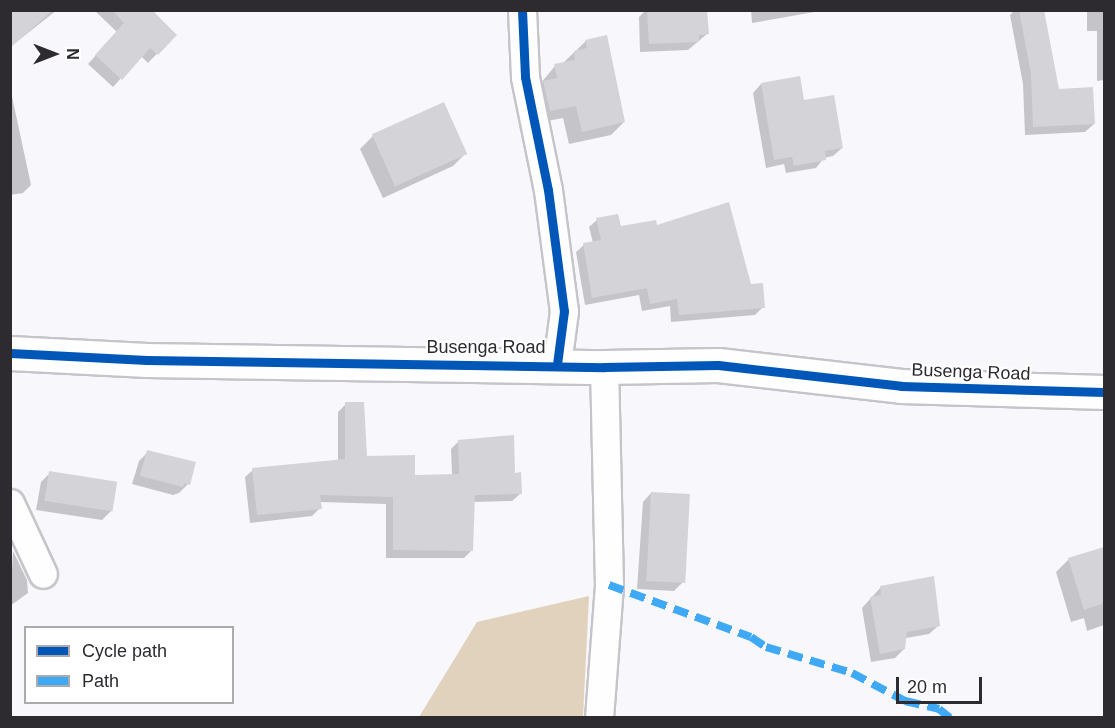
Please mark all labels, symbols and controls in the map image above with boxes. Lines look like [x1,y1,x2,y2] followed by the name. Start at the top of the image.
[24,24,84,84] north arrow
[64,48,81,60] text: N
[426,336,546,358] street label: Busenga Road
[911,359,1031,385] street label: Busenga Road
[24,626,234,704] legend
[82,641,167,661] text: Cycle path
[899,665,984,703] scale bar
[82,671,119,691] text: Path
[907,677,947,697] text: 20 m

